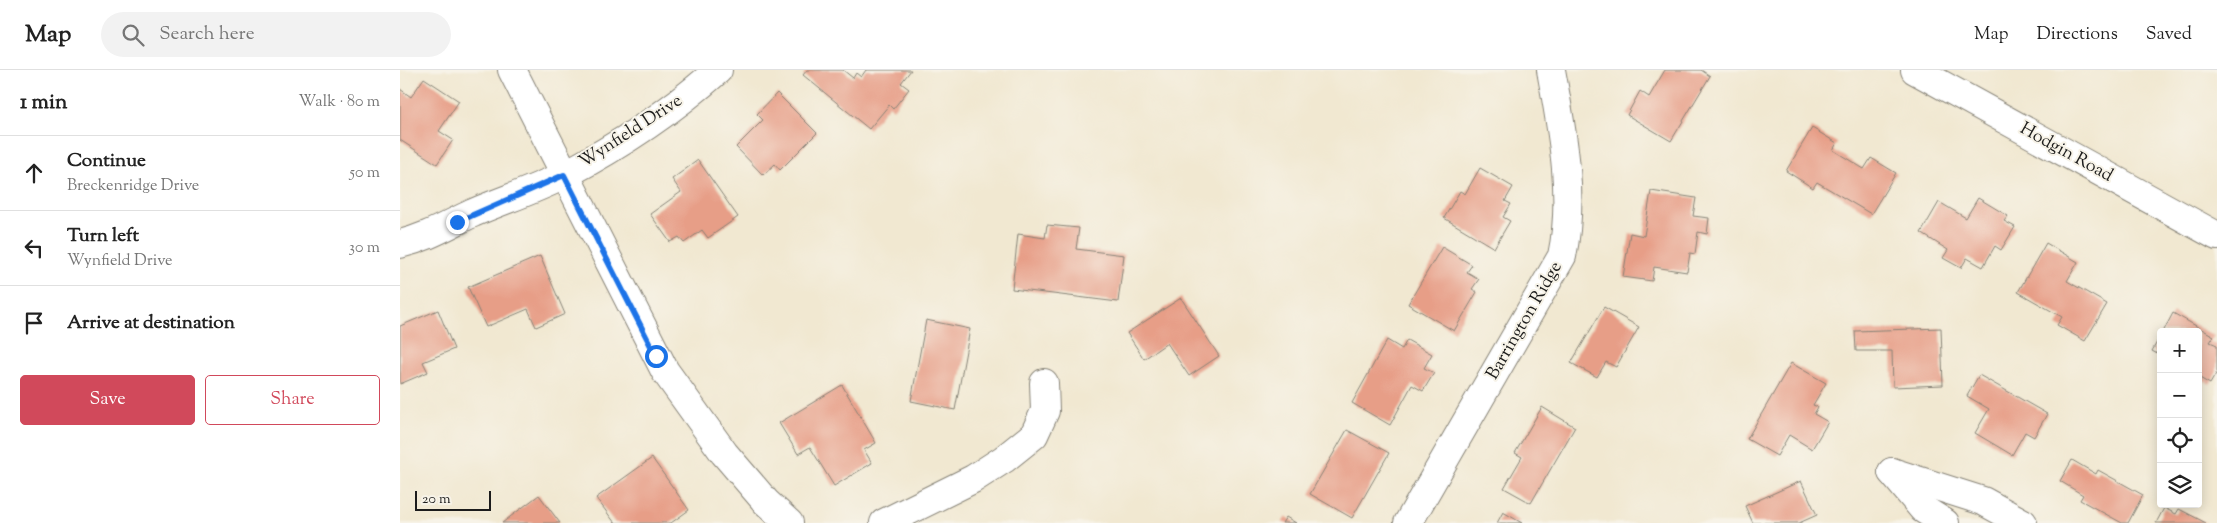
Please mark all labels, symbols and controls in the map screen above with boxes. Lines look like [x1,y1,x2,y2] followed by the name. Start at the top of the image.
[101,12,451,57] search box
[25,18,71,52] text: Map
[119,21,147,49] icon: search
[159,21,255,48] text: Search here
[1974,22,2009,48] text: Map
[2037,22,2118,48] text: Directions
[2146,22,2192,48] text: Saved
[20,88,67,118] text: 1 min
[574,89,688,175] street label: Wynfield Drive
[298,91,380,114] text: Walk · 80 m
[2015,117,2117,189] street label: Hodgin Road
[67,148,146,175] text: Continue
[20,159,48,187] icon: ahead
[349,162,380,185] text: 50 m
[67,175,199,198] text: Breckenridge Drive
[446,211,469,234] route end
[67,223,139,250] text: Turn left
[20,234,48,262] icon: left
[349,237,380,260] text: 30 m
[67,250,173,273] text: Wynfield Drive
[1481,257,1569,385] street label: Barrington Ridge
[20,309,48,337] icon: arrive
[67,310,235,337] text: Arrive at destination
[2157,328,2202,508] map controls
[2157,328,2202,373] button: +
[645,345,668,368] route start
[2157,373,2202,418] button: −
[20,375,195,425] button: Save
[205,375,380,425] button: Share
[2157,418,2202,463] button: locate
[2157,463,2202,508] button: layers
[415,488,491,511] scale bar
[422,490,451,510] text: 20 m

